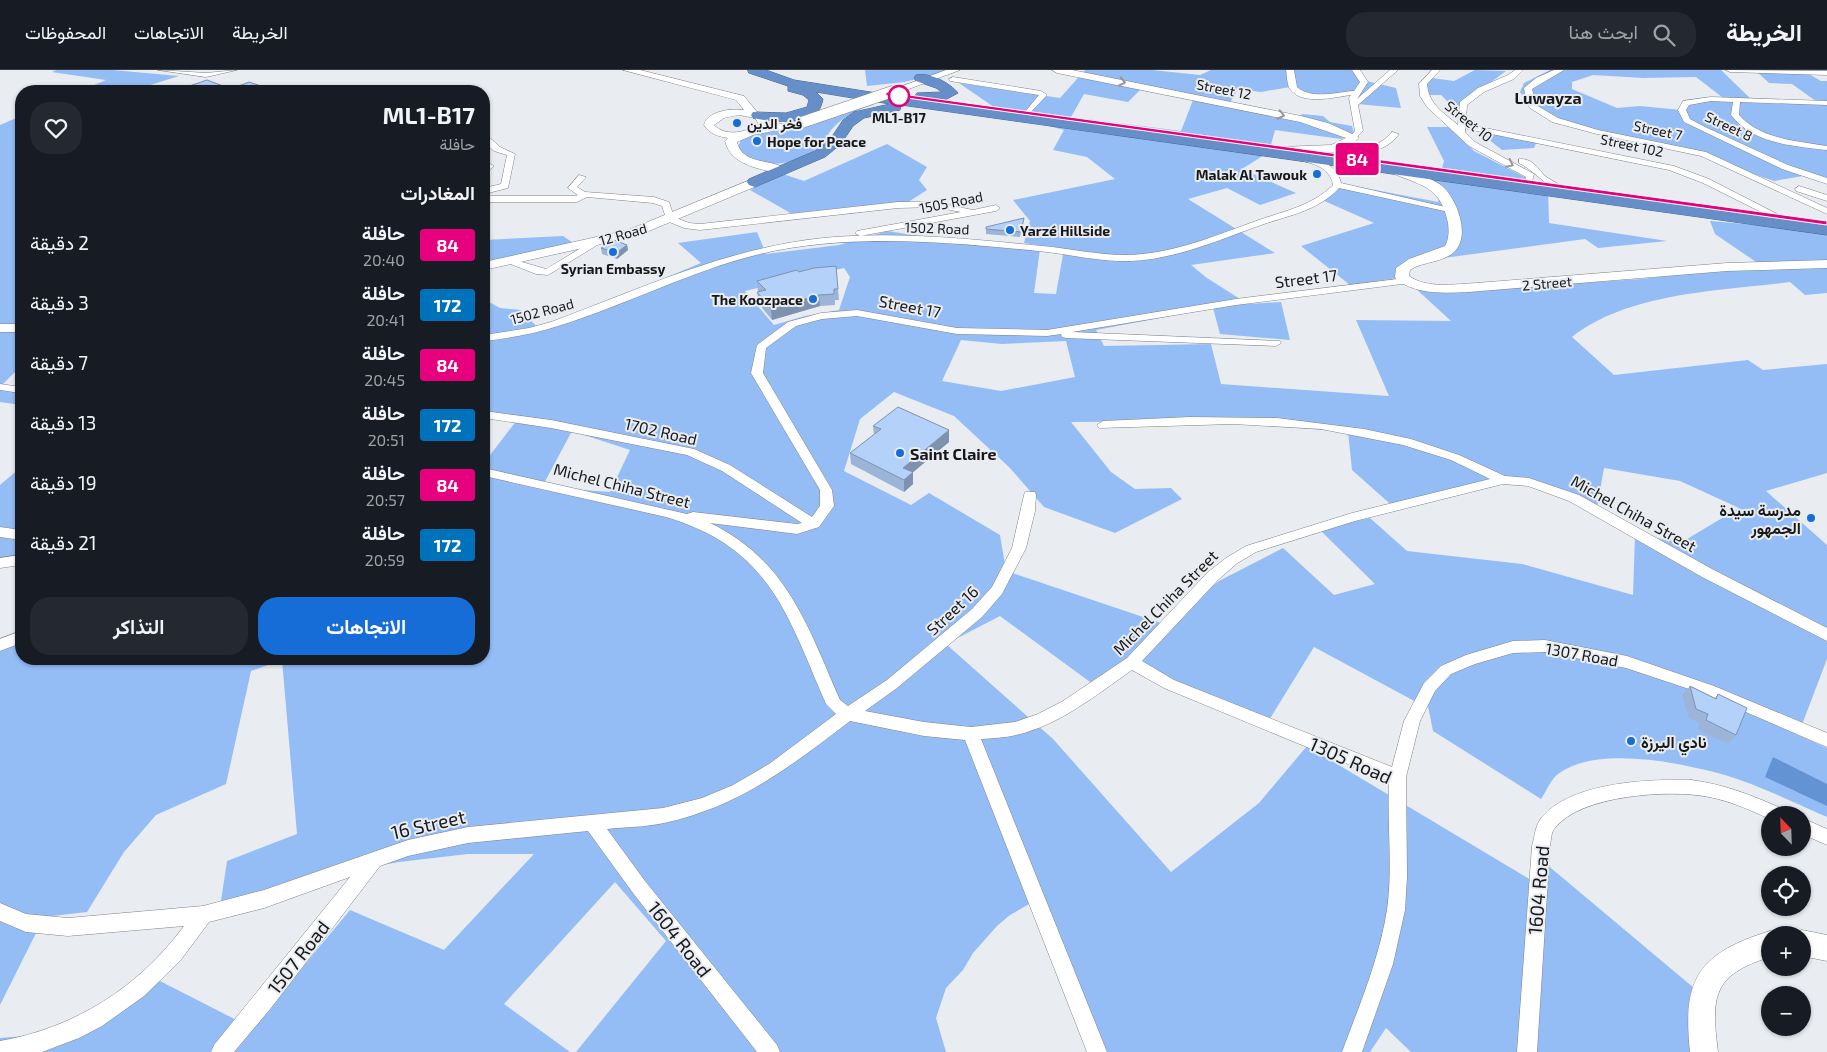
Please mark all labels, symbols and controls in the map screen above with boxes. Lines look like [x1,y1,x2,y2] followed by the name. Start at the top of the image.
[1346,12,1696,57] search box
[1726,17,1802,46] text: الخريطة
[1569,20,1638,43] text: ابحث هنا
[25,21,106,43] text: المحفوظات
[134,21,204,43] text: الاتجاهات
[232,21,288,43] text: الخريطة
[1650,21,1678,49] icon: search
[1195,75,1253,103] street label: Street 12
[1118,77,1127,87] one-way arrow
[888,85,910,107] marker: ML1-B17
[1514,88,1582,108] district label: Luwayza
[1442,97,1496,145] street label: Street 10
[383,100,475,129] text: ML1-B17
[30,102,82,154] button: heart
[1703,108,1755,144] street label: Street 8
[872,109,927,126] place label: ML1-B17
[1277,109,1286,120] one-way arrow
[747,115,802,133] place label: فخر الدين
[731,117,743,129] marker: فخر الدين
[1632,117,1684,143] street label: Street 7
[1599,130,1665,160] street label: Street 102
[767,133,866,150] place label: Hope for Peace
[439,134,475,153] text: حافلة
[751,135,763,147] marker: Hope for Peace
[1334,143,1380,175] line badge: 84
[1346,148,1368,170] text: 84
[1505,158,1514,168] one-way arrow
[1196,166,1307,183] place label: Malak Al Tawouk
[1311,168,1323,180] marker: Malak Al Tawouk
[400,181,475,204] text: المغادرات
[918,188,984,216] street label: 1505 Road
[904,218,970,238] street label: 1502 Road
[597,219,649,249] street label: 12 Road
[362,221,405,244] text: حافلة
[1020,222,1110,239] place label: Yarzé Hillside
[1004,224,1016,236] marker: Yarzé Hillside
[30,231,89,254] text: 2 دقيقة
[436,234,459,256] text: 84
[607,246,619,258] marker: Syrian Embassy
[363,250,405,269] text: 20:40
[561,260,665,277] place label: Syrian Embassy
[1274,265,1338,291] street label: Street 17
[1521,272,1573,294] street label: 2 Street
[362,281,405,304] text: حافلة
[30,291,89,314] text: 3 دقيقة
[711,291,803,308] place label: The Koozpace
[877,291,943,321] street label: Street 17
[807,293,819,305] marker: The Koozpace
[434,294,461,316] text: 172
[509,294,575,328] street label: 1502 Road
[366,310,405,329] text: 20:41
[362,341,405,364] text: حافلة
[30,351,88,374] text: 7 دقيقة
[436,354,459,376] text: 84
[364,370,405,389] text: 20:45
[362,401,405,424] text: حافلة
[30,411,96,434] text: 13 دقيقة
[623,413,699,449] street label: 1702 Road
[434,414,461,436] text: 172
[368,430,405,449] text: 20:51
[910,444,996,463] place label: Saint Claire
[894,447,906,459] marker: Saint Claire
[552,459,692,511] street label: Michel Chiha Street
[362,461,405,484] text: حافلة
[30,471,97,494] text: 19 دقيقة
[1568,471,1700,555] street label: Michel Chiha Street
[436,474,459,496] text: 84
[366,490,405,509] text: 20:57
[1719,500,1801,539] place label: مدرسة سيدة الجمهور
[1805,512,1817,524] marker: مدرسة سيدة الجمهور
[362,521,405,544] text: حافلة
[30,531,96,554] text: 21 دقيقة
[434,534,461,556] text: 172
[1109,546,1221,658] street label: Michel Chiha Street
[365,550,405,569] text: 20:59
[922,581,982,639] street label: Street 16
[30,597,248,655] button: التذاكر
[258,597,475,655] button: الاتجاهات
[1544,638,1620,670] street label: 1307 Road
[1306,732,1396,788] street label: 1305 Road
[1641,732,1707,756] place label: نادي اليرزة
[1625,735,1637,747] marker: نادي اليرزة
[389,804,467,844] street label: 16 Street
[1761,806,1811,856] north arrow
[1761,806,1811,1036] map controls
[1523,844,1553,936] street label: 1604 Road
[1761,866,1811,916] button: locate
[643,897,717,981] street label: 1604 Road
[262,916,334,998] street label: 1507 Road
[1761,926,1811,976] button: +
[1761,986,1811,1036] button: −

